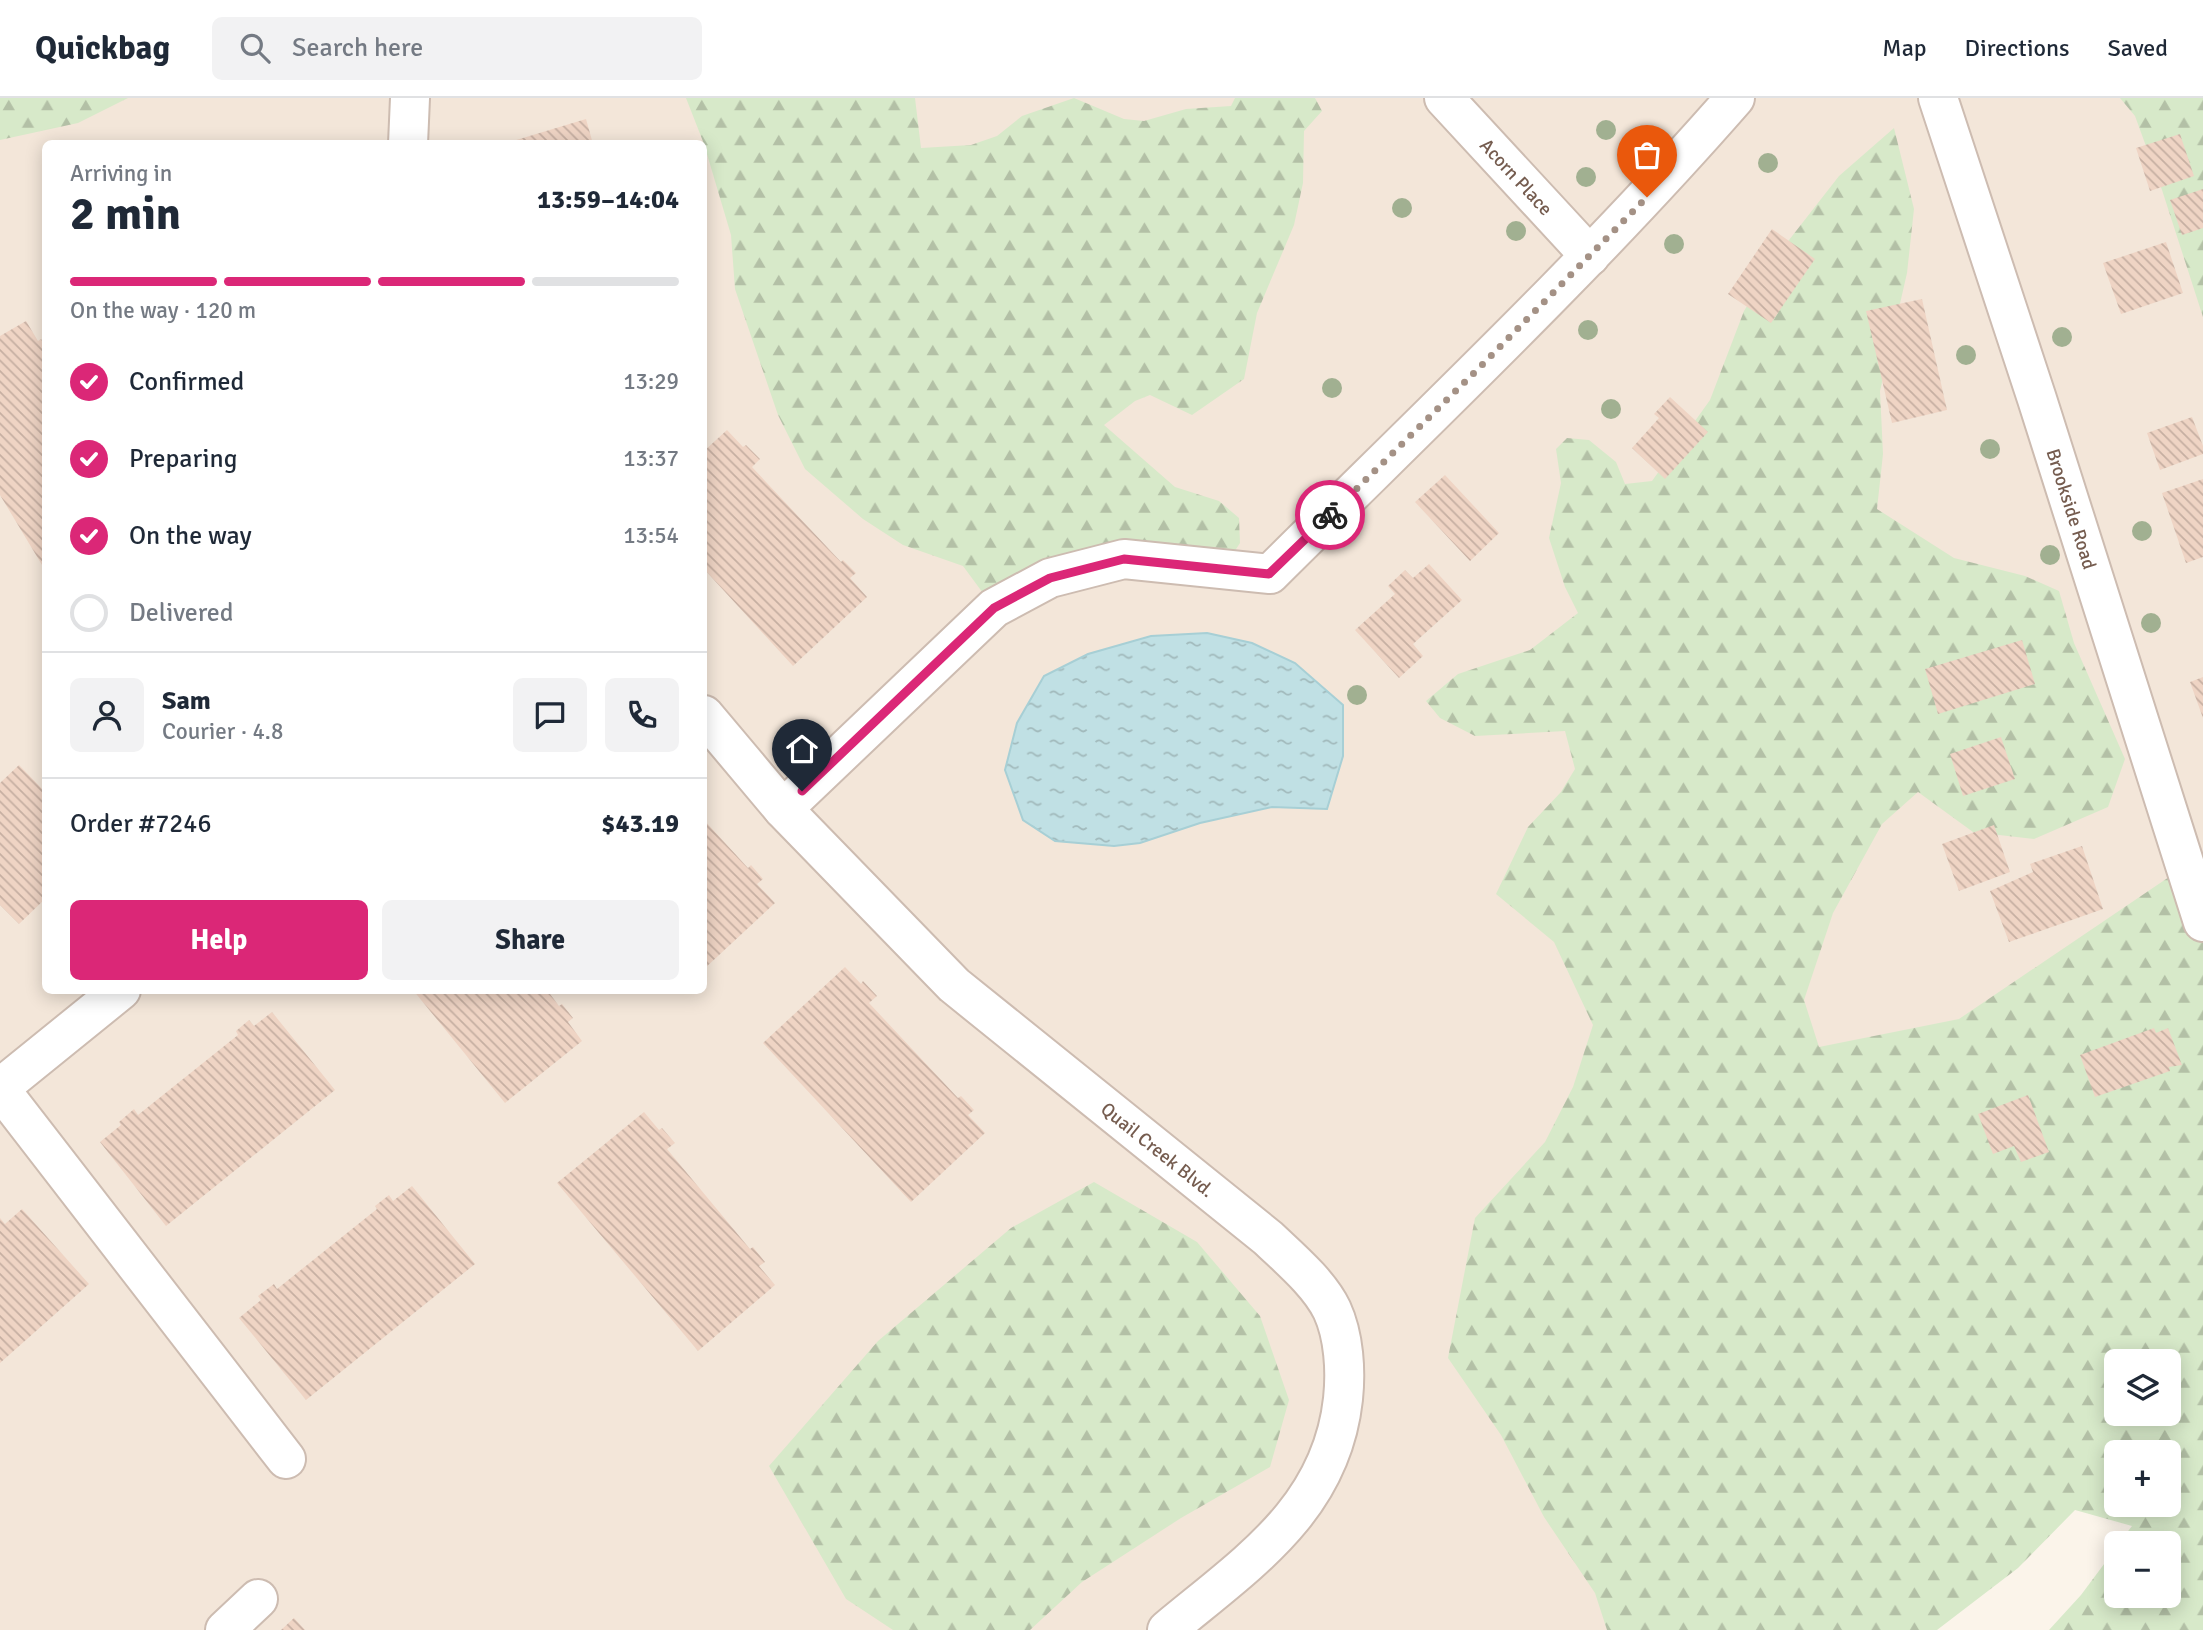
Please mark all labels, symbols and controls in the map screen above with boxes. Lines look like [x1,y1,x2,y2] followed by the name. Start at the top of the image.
[212,17,702,80] search box
[35,28,170,69] text: Quickbag
[236,29,274,67] icon: search
[292,32,423,64] text: Search here
[1882,33,1927,63] text: Map
[1965,33,2070,63] text: Directions
[2108,33,2168,63] text: Saved
[1617,125,1677,197] pin
[1474,134,1557,221] street label: Acorn Place
[1628,136,1666,174] icon: bag
[70,159,172,188] text: Arriving in
[537,184,679,216] text: 13:59–14:04
[70,186,181,242] text: 2 min
[70,296,256,325] text: On the way · 120 m
[70,363,108,401] icon: check
[129,366,244,398] text: Confirmed
[623,367,679,396] text: 13:29
[70,440,108,478] icon: check
[129,443,237,475] text: Preparing
[623,444,679,473] text: 13:37
[2041,446,2101,572] street label: Brookside Road
[1295,480,1365,550] courier
[1311,496,1349,534] icon: bike
[70,517,108,555] icon: check
[129,520,252,552] text: On the way
[623,521,679,550] text: 13:54
[129,597,234,629] text: Delivered
[70,678,144,752] button: person
[513,678,587,752] button: chat
[605,678,679,752] button: phone
[162,685,211,717] text: Sam
[162,717,283,746] text: Courier · 4.8
[772,719,832,791] pin
[783,730,821,768] icon: home
[70,808,211,840] text: Order #7246
[601,808,679,840] text: $43.19
[70,900,368,980] button: Help
[382,900,679,980] button: Share
[1096,1097,1219,1203] street label: Quail Creek Blvd.
[2104,1349,2181,1608] map controls
[2104,1349,2181,1426] button: layers
[2104,1440,2181,1517] button: +
[2104,1531,2181,1608] button: −

